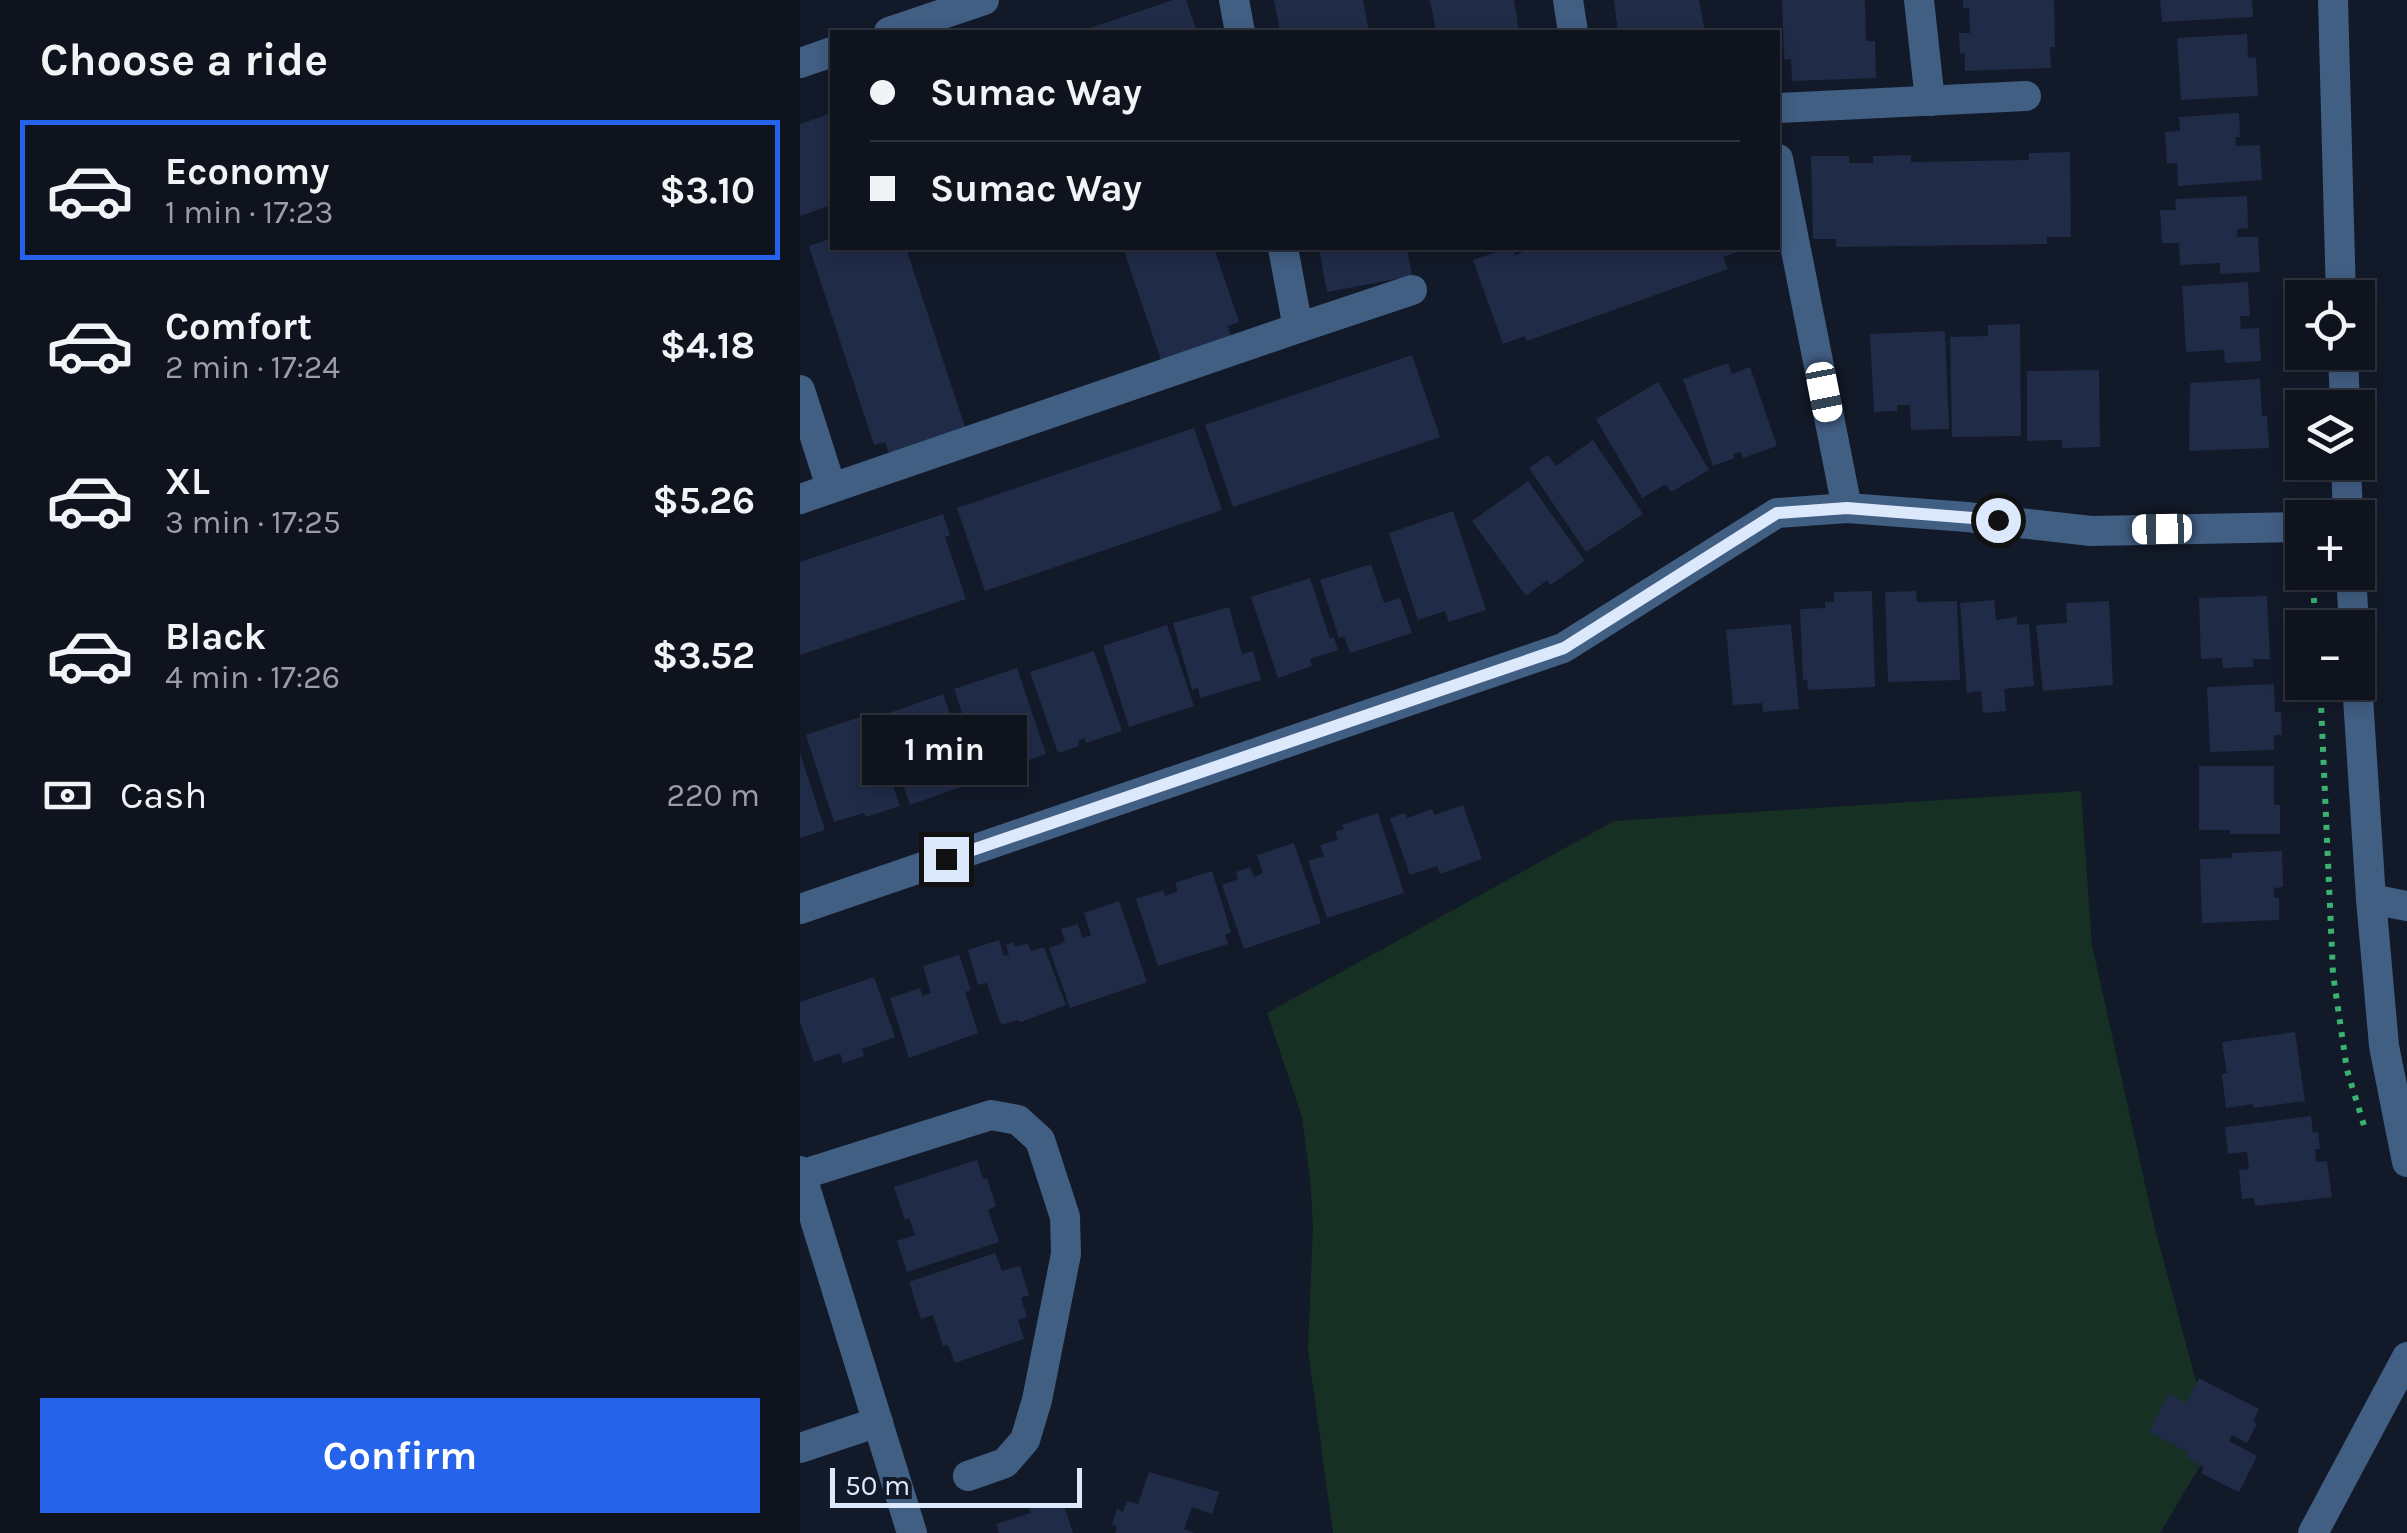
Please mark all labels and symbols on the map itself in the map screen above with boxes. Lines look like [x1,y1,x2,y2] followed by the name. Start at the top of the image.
[1804,360,1844,424] car
[1976,498,2021,543] route start
[2132,513,2192,545] car
[864,714,1028,784] callout: 1 min
[924,837,969,882] route end
[830,1463,1082,1508] scale bar

